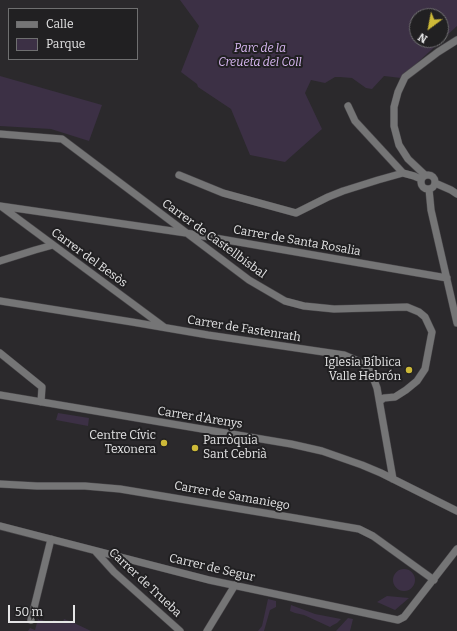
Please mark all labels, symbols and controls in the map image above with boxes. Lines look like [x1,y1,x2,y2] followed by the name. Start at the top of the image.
[8,8,138,60] legend
[409,8,449,48] north arrow
[46,17,74,31] text: Calle
[416,30,430,46] text: N
[46,37,85,51] text: Parque
[218,42,302,70] park label: Parc de la Creueta del Coll
[159,196,269,282] street label: Carrer de Castellbisbal
[232,223,362,259] street label: Carrer de Santa Rosalia
[48,226,130,290] street label: Carrer del Besòs
[186,313,302,345] street label: Carrer de Fastenrath
[325,356,401,384] place label: Iglesia Bíblica Valle Hebrón
[404,365,414,375] marker: Iglesia Bíblica Valle Hebrón
[156,404,244,432] street label: Carrer d'Arenys
[89,429,156,457] place label: Centre Cívic Texonera
[203,434,267,462] place label: Parròquia Sant Cebrià
[159,438,169,448] marker: Centre Cívic Texonera
[190,443,200,453] marker: Parròquia Sant Cebrià
[173,479,291,513] street label: Carrer de Samaniego
[106,546,184,620] street label: Carrer de Trueba
[168,551,256,585] street label: Carrer de Segur
[10,597,77,623] scale bar
[15,605,43,619] text: 50 m

